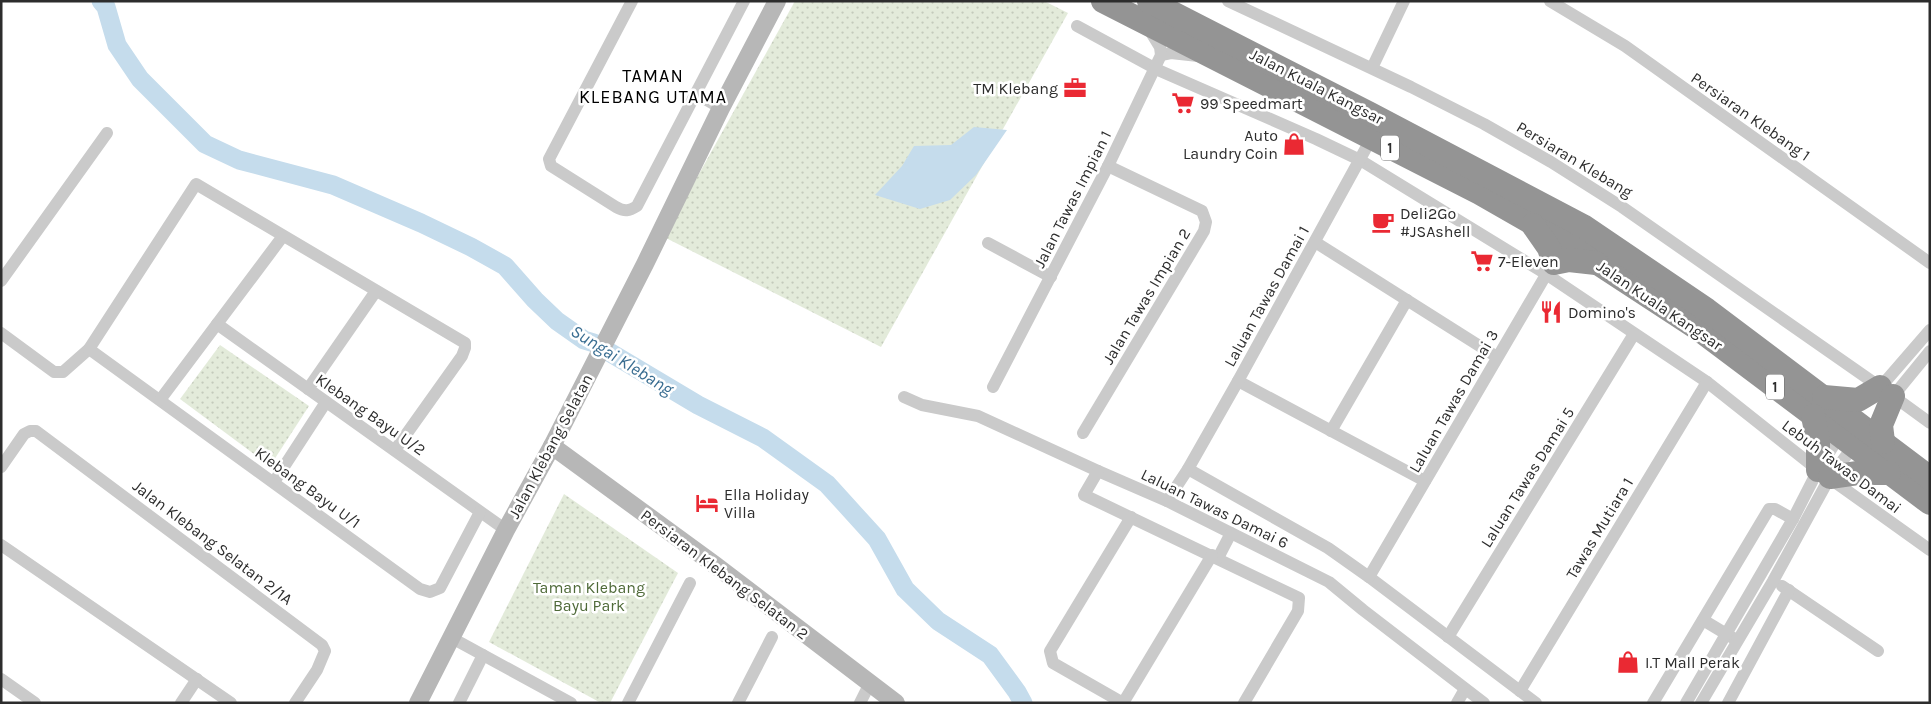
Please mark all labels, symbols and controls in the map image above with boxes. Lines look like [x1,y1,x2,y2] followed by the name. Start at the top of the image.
[1247,44,1387,128] street label: Jalan Kuala Kangsar
[579,65,727,108] district label: TAMAN KLEBANG UTAMA
[1687,68,1814,165] street label: Persiaran Klebang 1
[1062,75,1088,101] office icon: TM Klebang
[973,79,1058,98] place label: TM Klebang
[1170,90,1196,116] supermarket icon: 99 Speedmart
[1200,94,1303,113] place label: 99 Speedmart
[1513,117,1636,202] street label: Persiaran Klebang
[1183,126,1278,163] place label: Auto Laundry Coin
[1030,128,1115,271] street label: Jalan Tawas Impian 1
[1281,131,1307,157] shop icon: Auto Laundry Coin
[1381,136,1399,160] road number: 1
[1400,204,1471,241] place label: Deli2Go #JSAshell
[1370,209,1396,235] cafe icon: Deli2Go #JSAshell
[1220,223,1313,370] street label: Laluan Tawas Damai 1
[1098,225,1195,368] street label: Jalan Tawas Impian 2
[1469,248,1495,274] supermarket icon: 7-Eleven
[1498,252,1559,271] place label: 7-Eleven
[1593,256,1726,355] street label: Jalan Kuala Kangsar
[1538,299,1564,325] restaurant icon: Domino's
[1568,303,1636,322] place label: Domino's
[567,320,678,401] water label: Sungai Klebang
[1405,326,1502,476] street label: Laluan Tawas Damai 3
[312,369,429,459] street label: Klebang Bayu U/2
[504,371,597,522] street label: Jalan Klebang Selatan
[1766,374,1784,400] road number: 1
[1477,404,1578,551] street label: Laluan Tawas Damai 5
[1778,415,1905,517] street label: Lebuh Tawas Damai
[251,443,364,532] street label: Klebang Bayu U/1
[1138,464,1292,552] street label: Laluan Tawas Damai 6
[1562,474,1637,582] street label: Tawas Mutiara 1
[129,476,296,609] street label: Jalan Klebang Selatan 2/1A
[724,485,810,522] place label: Ella Holiday Villa
[694,490,720,516] hotel icon: Ella Holiday Villa
[637,505,812,644] street label: Persiaran Klebang Selatan 2
[533,578,645,615] park label: Taman Klebang Bayu Park
[1615,649,1641,675] shop icon: I.T Mall Perak
[1645,653,1740,672] place label: I.T Mall Perak

